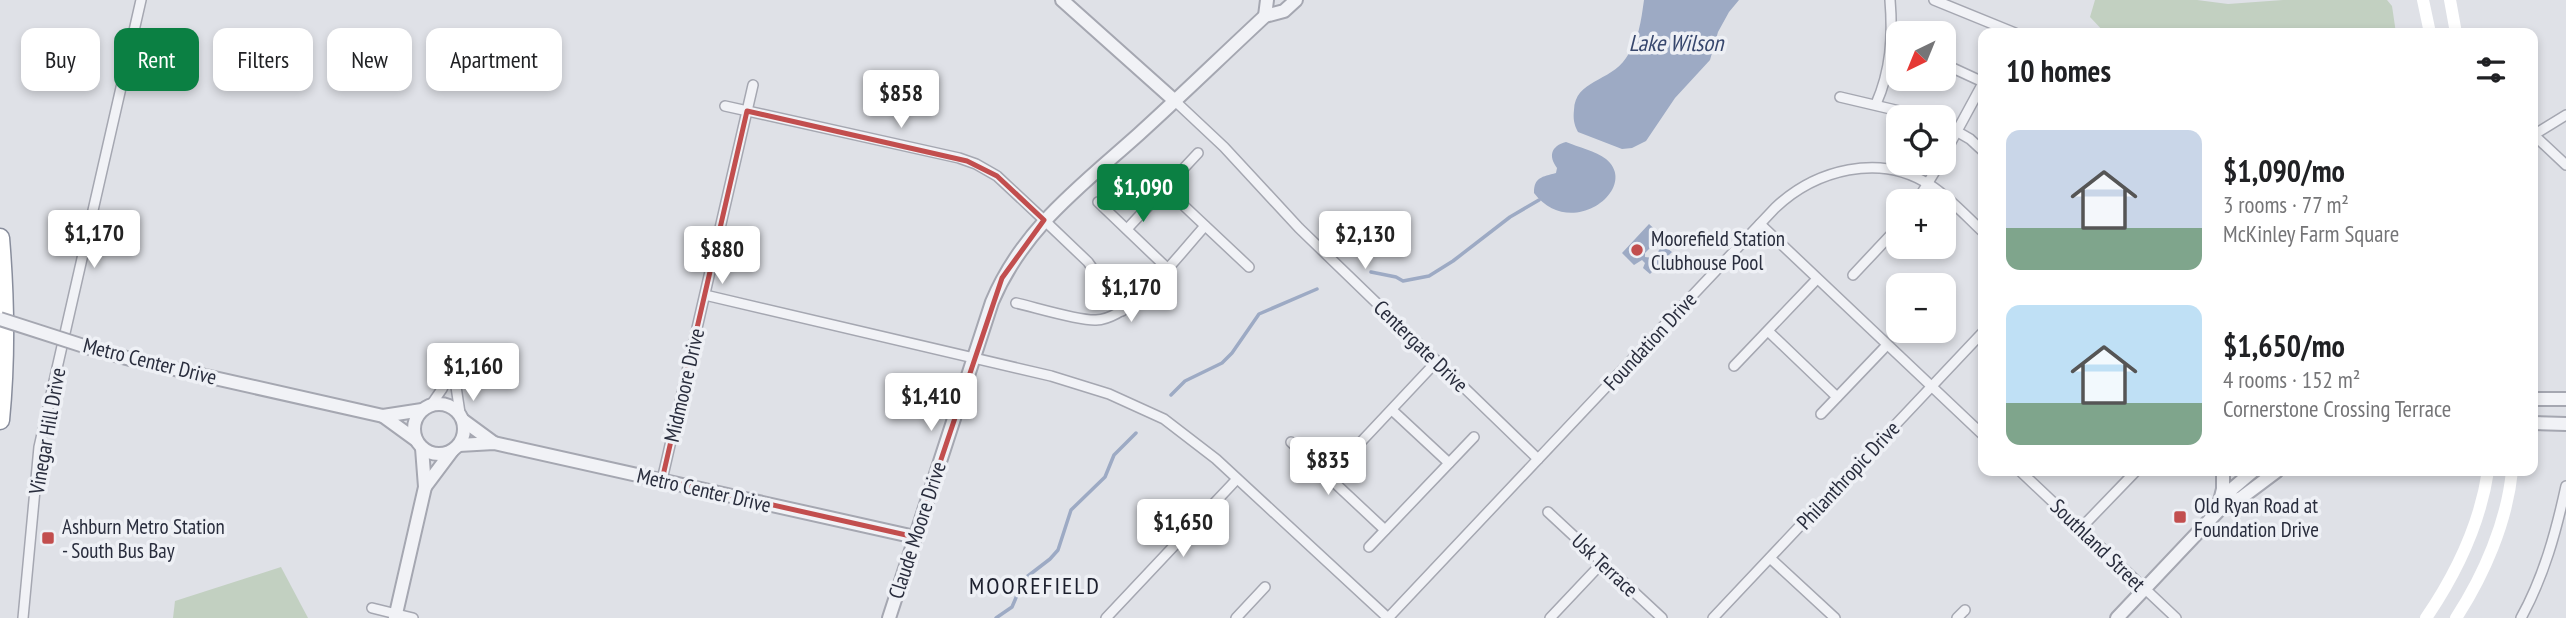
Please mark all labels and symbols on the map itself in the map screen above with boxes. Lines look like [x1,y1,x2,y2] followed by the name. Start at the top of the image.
[1886,21,1956,91] north arrow
[1629,28,1725,57] water label: Lake Wilson
[860,71,942,130] pin: $858
[1086,164,1200,224] pin: $1,090
[37,210,151,270] pin: $1,170
[1308,212,1422,271] pin: $2,130
[1651,225,1785,276] place label: Moorefield Station Clubhouse Pool
[681,226,763,286] pin: $880
[1629,242,1645,258] marker: Moorefield Station Clubhouse Pool
[1074,264,1188,324] pin: $1,170
[1598,286,1702,396] street label: Foundation Drive
[1368,294,1474,398] street label: Centergate Drive
[658,326,710,444] street label: Midmoore Drive
[80,331,220,391] street label: Metro Center Drive
[416,344,530,403] pin: $1,160
[22,366,71,497] street label: Vinegar Hill Drive
[874,374,988,433] pin: $1,410
[1791,415,1905,535] street label: Philanthropic Drive
[1287,438,1369,497] pin: $835
[882,458,952,602] street label: Claude Moore Drive
[634,461,774,519] street label: Metro Center Drive
[2194,492,2319,543] place label: Old Ryan Road at Foundation Drive
[2045,493,2151,597] street label: Southland Street
[1126,500,1240,559] pin: $1,650
[2172,509,2188,525] marker: Old Ryan Road at Foundation Drive
[62,513,225,564] place label: Ashburn Metro Station - South Bus Bay
[1566,527,1644,603] street label: Usk Terrace
[40,530,56,546] marker: Ashburn Metro Station - South Bus Bay
[969,570,1101,601] district label: MOOREFIELD

